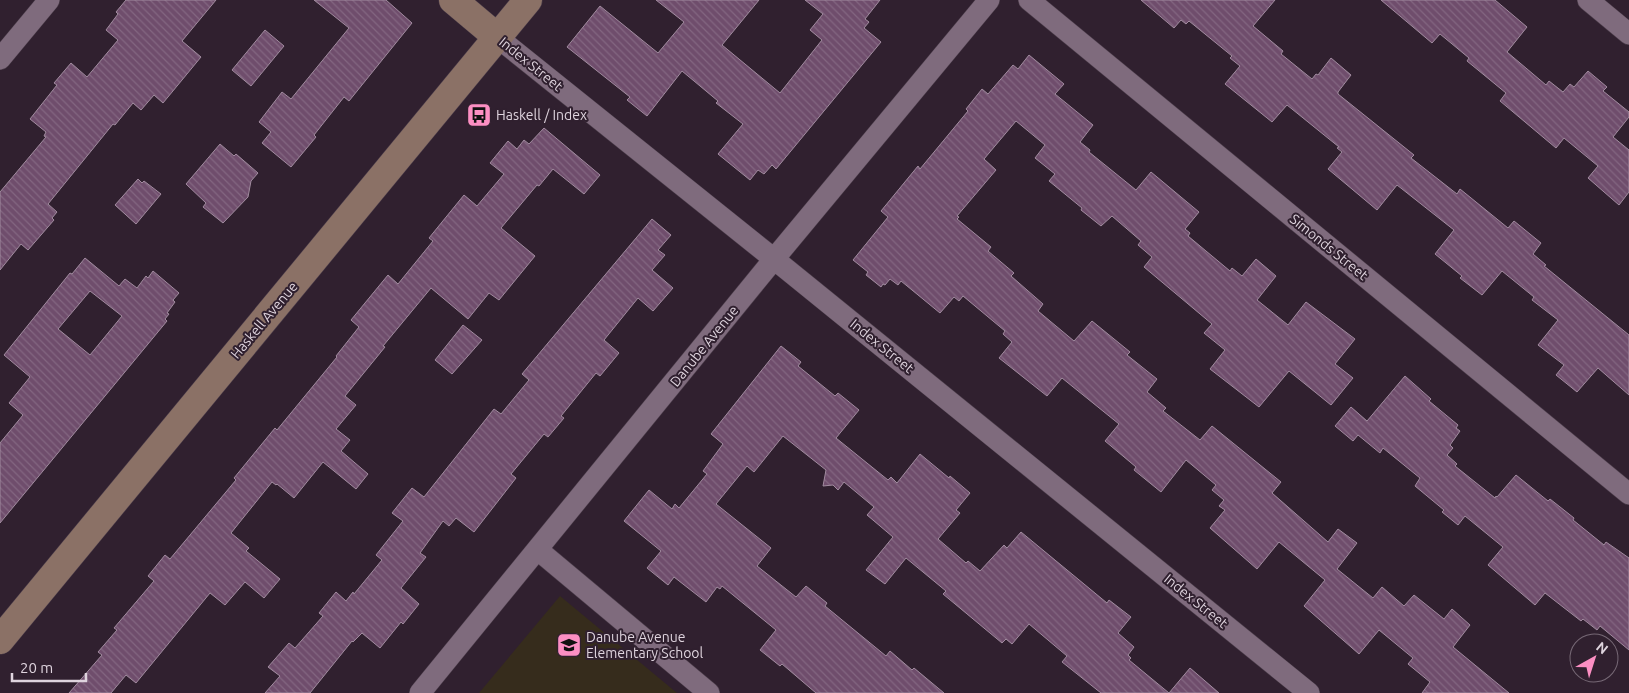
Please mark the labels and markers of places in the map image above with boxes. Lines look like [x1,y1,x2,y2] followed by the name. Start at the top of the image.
[466,102,492,128] bus stop icon: Haskell / Index
[496,107,587,123] place label: Haskell / Index
[586,629,704,661] place label: Danube Avenue Elementary School
[556,632,582,658] school or university icon: Danube Avenue Elementary School

